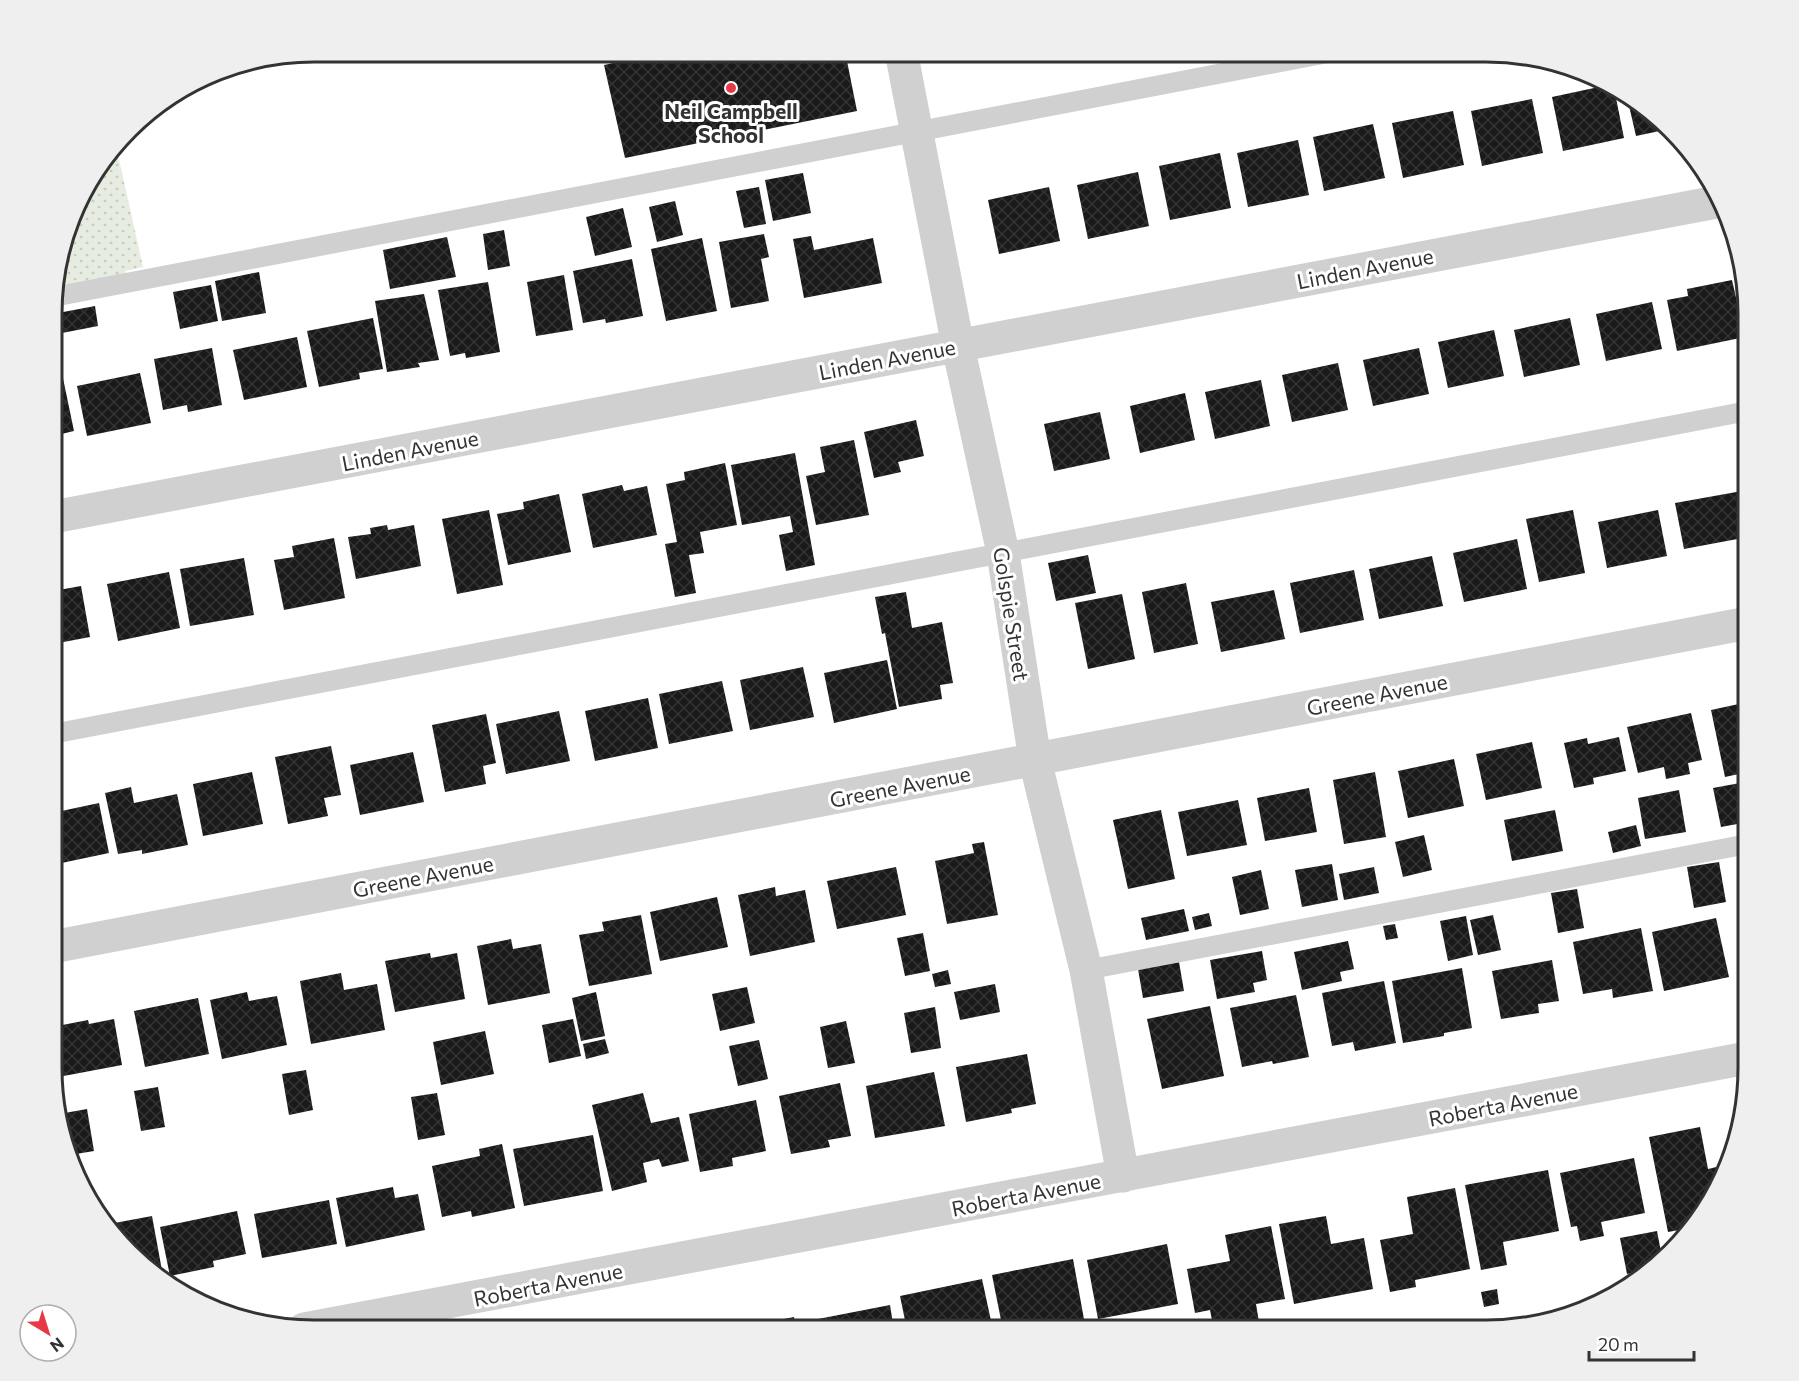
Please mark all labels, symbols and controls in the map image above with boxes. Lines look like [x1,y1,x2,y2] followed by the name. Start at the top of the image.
[724,81,738,95] marker: Neil Campbell School
[664,98,798,147] place label: Neil Campbell School
[1295,242,1435,294] street label: Linden Avenue
[817,333,957,385] street label: Linden Avenue
[340,424,480,476] street label: Linden Avenue
[989,545,1035,683] street label: Golspie Street
[1305,668,1449,720] street label: Greene Avenue
[828,760,972,812] street label: Greene Avenue
[351,850,495,902] street label: Greene Avenue
[1426,1077,1580,1131] street label: Roberta Avenue
[949,1167,1103,1221] street label: Roberta Avenue
[471,1257,625,1311] street label: Roberta Avenue
[18,1303,78,1363] north arrow
[1589,1324,1694,1362] scale bar
[1598,1333,1639,1355] text: 20 m
[47,1334,68,1356] text: N

